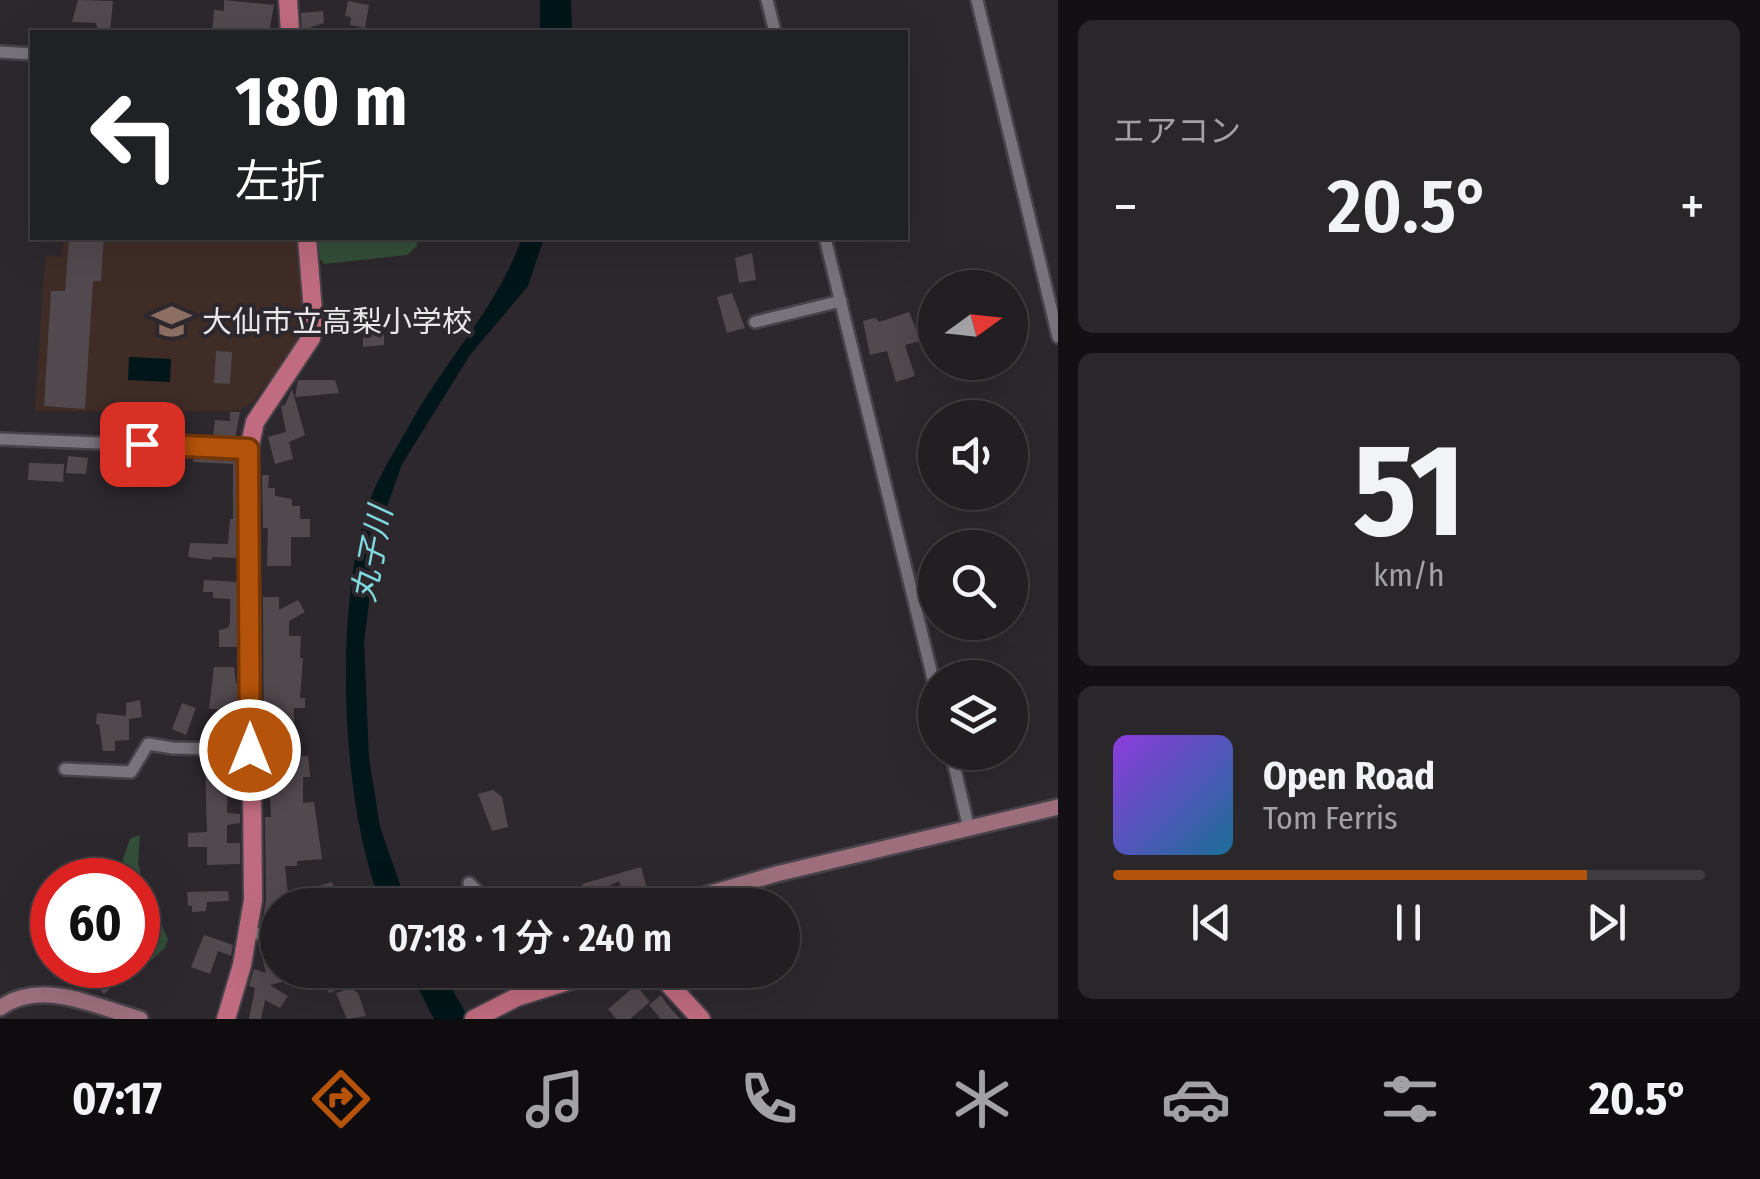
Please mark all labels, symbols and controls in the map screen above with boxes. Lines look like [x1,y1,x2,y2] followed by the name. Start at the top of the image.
[235,60,408,144] text: 180 m
[70,70,200,200] icon: left
[1113,112,1241,150] text: エアコン
[235,155,325,209] text: 左折
[1327,162,1491,252] text: 20.5°
[1113,174,1138,240] text: −
[1680,174,1705,240] text: +
[918,270,1028,380] north arrow
[918,270,1028,770] map controls
[151,301,193,343] school or university icon: 大仙市立高梨小学校
[202,304,472,340] place label: 大仙市立高梨小学校
[918,400,1028,510] button: sound
[100,402,185,487] pin
[1353,413,1465,569] text: 51
[115,417,170,472] icon: arrive
[344,500,400,605] water label: 丸子川
[918,530,1028,640] button: search
[1373,556,1445,594] text: km/h
[918,660,1028,770] button: layers
[198,698,302,802] position arrow
[1263,753,1435,799] text: Open Road
[1263,799,1398,837] text: Tom Ferris
[30,858,160,988] speed limit sign: 60
[1184,895,1239,950] icon: previous
[1381,895,1436,950] icon: pause
[1579,895,1634,950] icon: next
[388,915,672,961] text: 07:18 · 1 分 · 240 m
[306,1064,376,1134] icon: directions
[520,1064,590,1134] icon: music
[734,1064,804,1134] icon: phone
[947,1064,1017,1134] icon: climate
[1161,1064,1231,1134] icon: car
[1375,1064,1445,1134] icon: filters
[72,1072,162,1126] text: 07:17
[1589,1072,1688,1126] text: 20.5°

